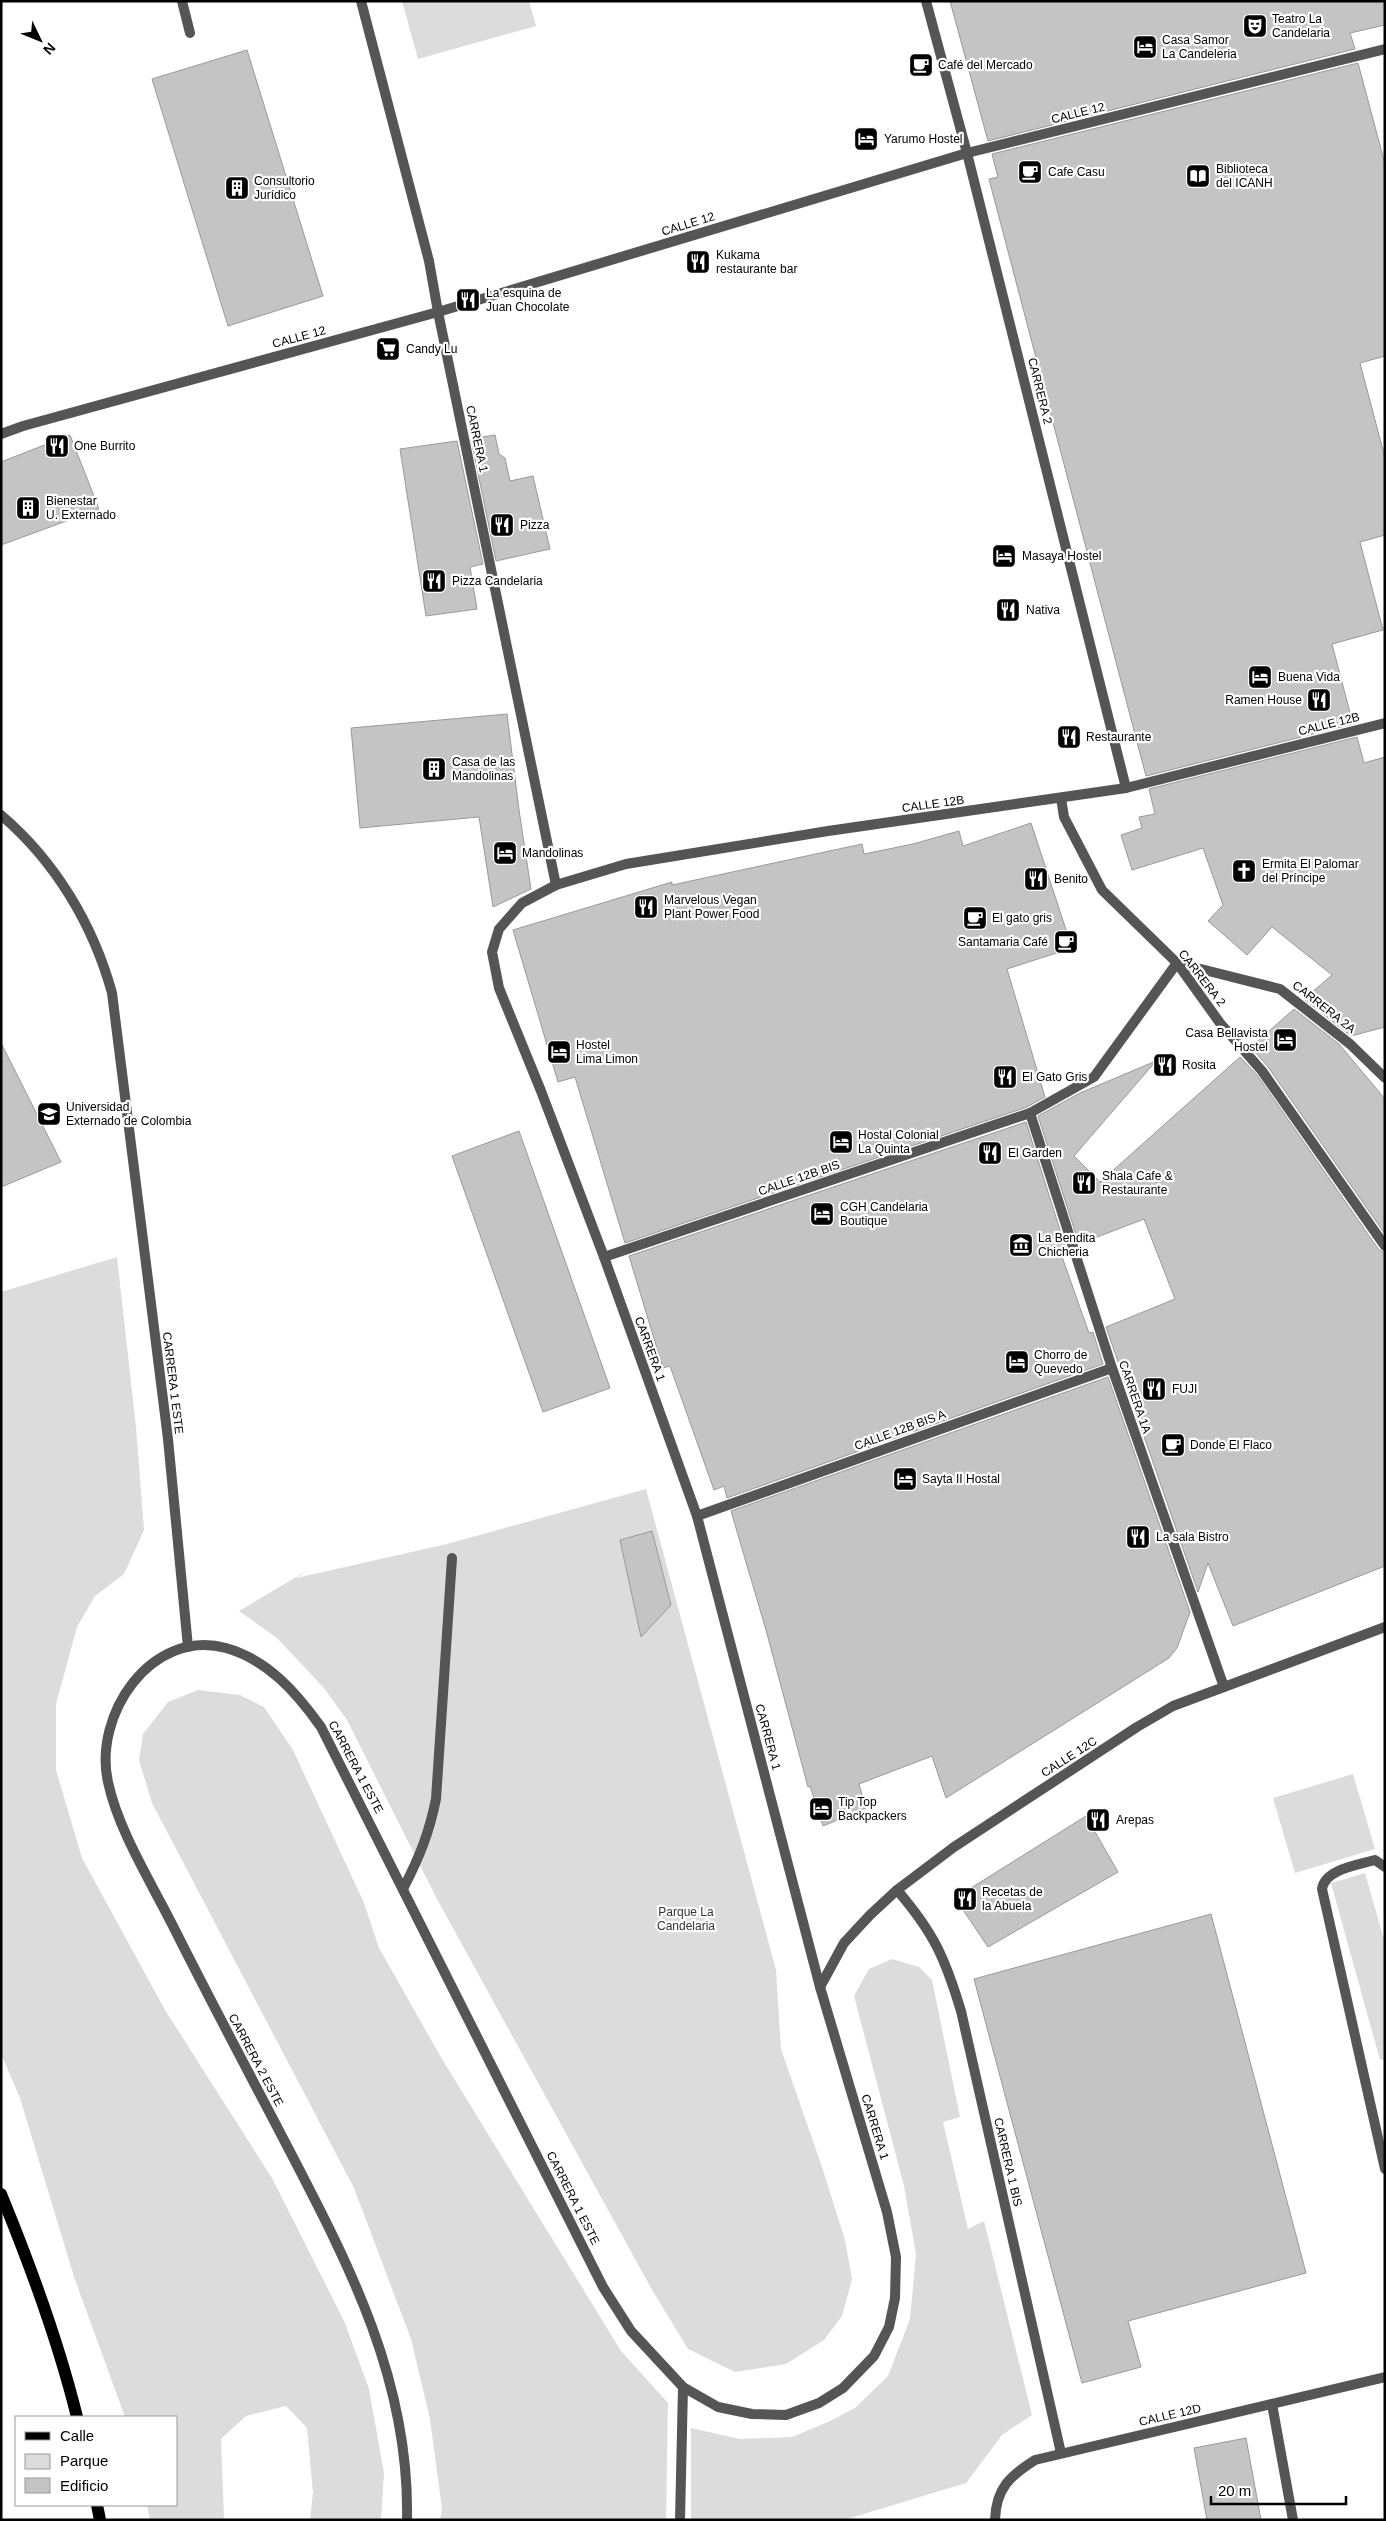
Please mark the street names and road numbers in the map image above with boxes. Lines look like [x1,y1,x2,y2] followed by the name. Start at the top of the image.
[1050,100,1107,126] street label: CALLE 12
[660,209,717,239] street label: CALLE 12
[271,323,328,351] street label: CALLE 12
[1025,356,1055,426] street label: CARRERA 2
[463,404,491,474] street label: CARRERA 1
[1297,710,1361,738] street label: CALLE 12B
[901,793,965,815] street label: CALLE 12B
[1176,947,1229,1009] street label: CARRERA 2
[1290,978,1358,1036] street label: CARRERA 2A
[756,1157,842,1199] street label: CALLE 12B BIS
[632,1315,668,1384] street label: CARRERA 1
[160,1331,186,1435] street label: CARRERA 1 ESTE
[1116,1359,1154,1435] street label: CARRERA 1A
[852,1407,948,1453] street label: CALLE 12B BIS A
[752,1702,784,1772] street label: CARRERA 1
[326,1718,386,1816] street label: CARRERA 1 ESTE
[1039,1734,1100,1780] street label: CALLE 12C
[226,2011,286,2109] street label: CARRERA 2 ESTE
[858,2092,892,2162] street label: CARRERA 1
[991,2116,1025,2208] street label: CARRERA 1 BIS
[543,2149,603,2247] street label: CARRERA 1 ESTE
[1138,2401,1203,2429] street label: CALLE 12D

